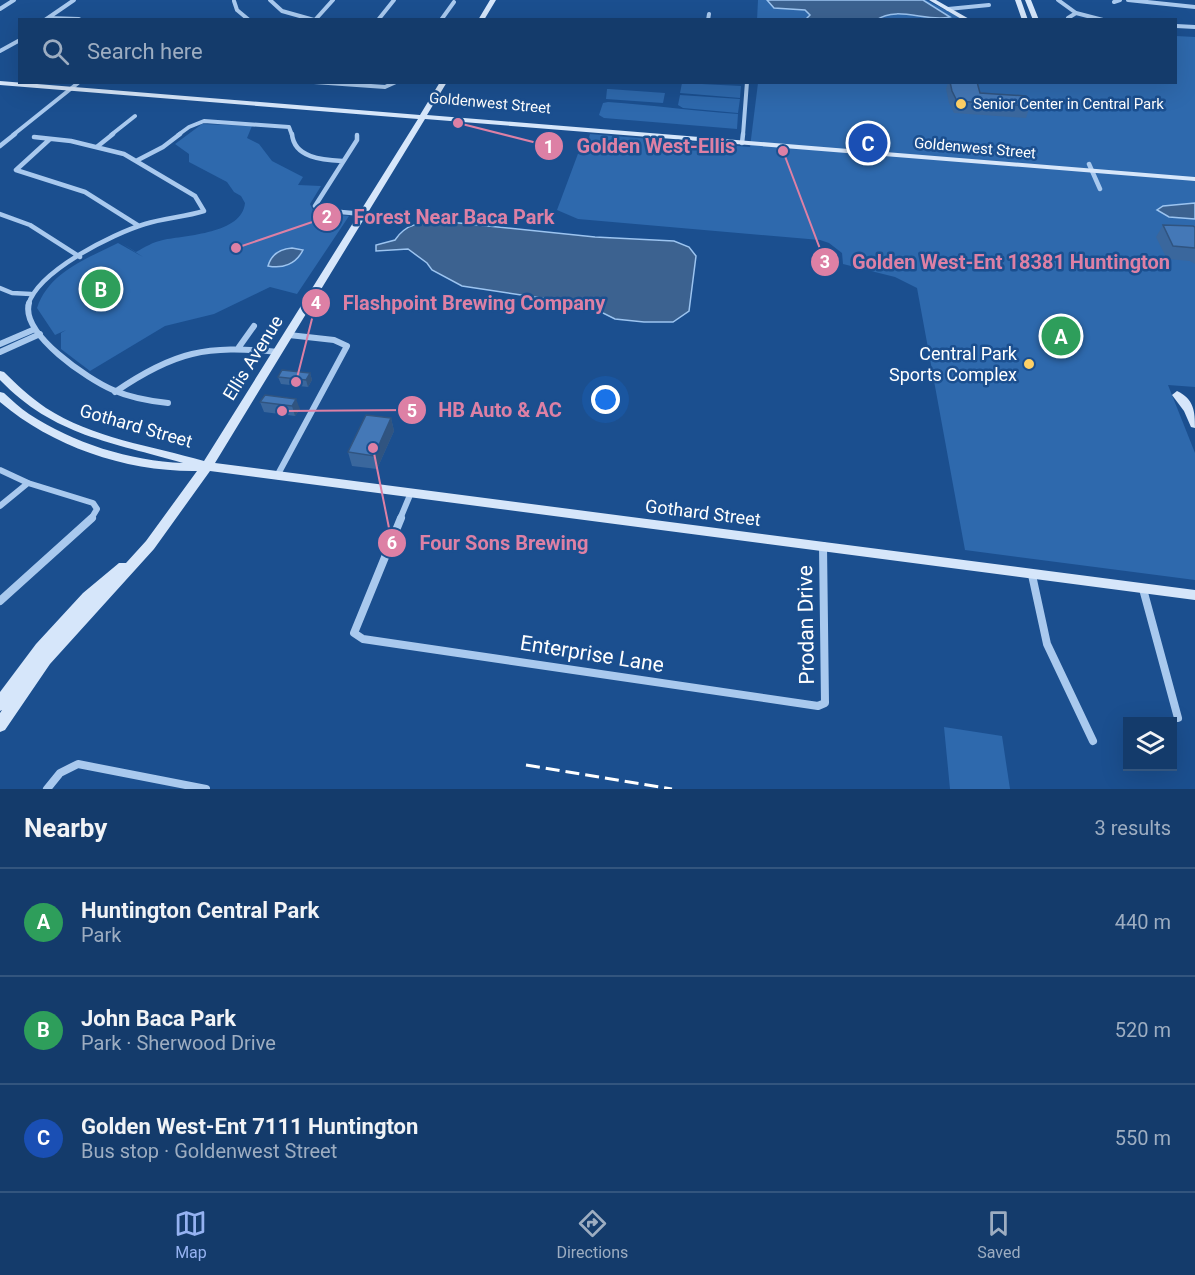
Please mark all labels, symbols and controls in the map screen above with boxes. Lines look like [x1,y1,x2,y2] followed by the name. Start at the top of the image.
[18,18,1177,84] search box
[39,35,72,68] icon: search
[87,39,203,64] text: Search here
[428,89,552,117] street label: Goldenwest Street
[973,95,1164,113] place label: Senior Center in Central Park
[954,97,968,111] marker: Senior Center in Central Park
[848,120,888,166] pin: C
[534,127,747,165] callout: Golden West-Ellis
[577,134,735,158] text: Golden West-Ellis
[913,134,1037,162] street label: Goldenwest Street
[544,136,554,157] text: 1
[312,198,567,236] callout: Forest Near Baca Park
[354,205,555,229] text: Forest Near Baca Park
[322,206,332,227] text: 2
[810,243,1182,281] callout: Golden West-Ent 18381 Huntington
[852,250,1170,274] text: Golden West-Ent 18381 Huntington
[820,251,830,272] text: 3
[82,266,120,312] pin: B
[301,284,617,322] callout: Flashpoint Brewing Company
[343,291,606,315] text: Flashpoint Brewing Company
[311,292,321,313] text: 4
[218,311,287,404] street label: Ellis Avenue
[1042,314,1080,358] pin: A
[889,343,1018,385] place label: Central Park Sports Complex
[1022,357,1036,371] marker: Central Park Sports Complex
[591,385,620,414] your location
[397,391,574,429] callout: HB Auto & AC
[438,398,562,422] text: HB Auto & AC
[77,399,195,452] street label: Gothard Street
[407,400,417,421] text: 5
[644,495,762,530] street label: Gothard Street
[377,524,600,562] callout: Four Sons Brewing
[420,531,588,555] text: Four Sons Brewing
[387,532,397,553] text: 6
[793,565,819,685] street label: Prodan Drive
[518,631,666,677] street label: Enterprise Lane
[1123,717,1177,771] map controls
[1123,717,1177,771] button: layers
[24,813,107,843] text: Nearby
[1095,816,1171,840] text: 3 results
[81,898,319,923] text: Huntington Central Park
[37,910,50,934] text: A
[1115,910,1171,934] text: 440 m
[81,923,121,947] text: Park
[81,1006,236,1031] text: John Baca Park
[37,1018,50,1042] text: B
[1115,1018,1171,1042] text: 520 m
[81,1031,276,1055] text: Park · Sherwood Drive
[81,1114,418,1139] text: Golden West-Ent 7111 Huntington
[37,1126,50,1150] text: C
[1115,1126,1171,1150] text: 550 m
[81,1139,337,1163] text: Bus stop · Goldenwest Street
[174,1207,207,1262] tab: Map
[556,1207,628,1262] tab: Directions
[977,1207,1021,1262] tab: Saved

